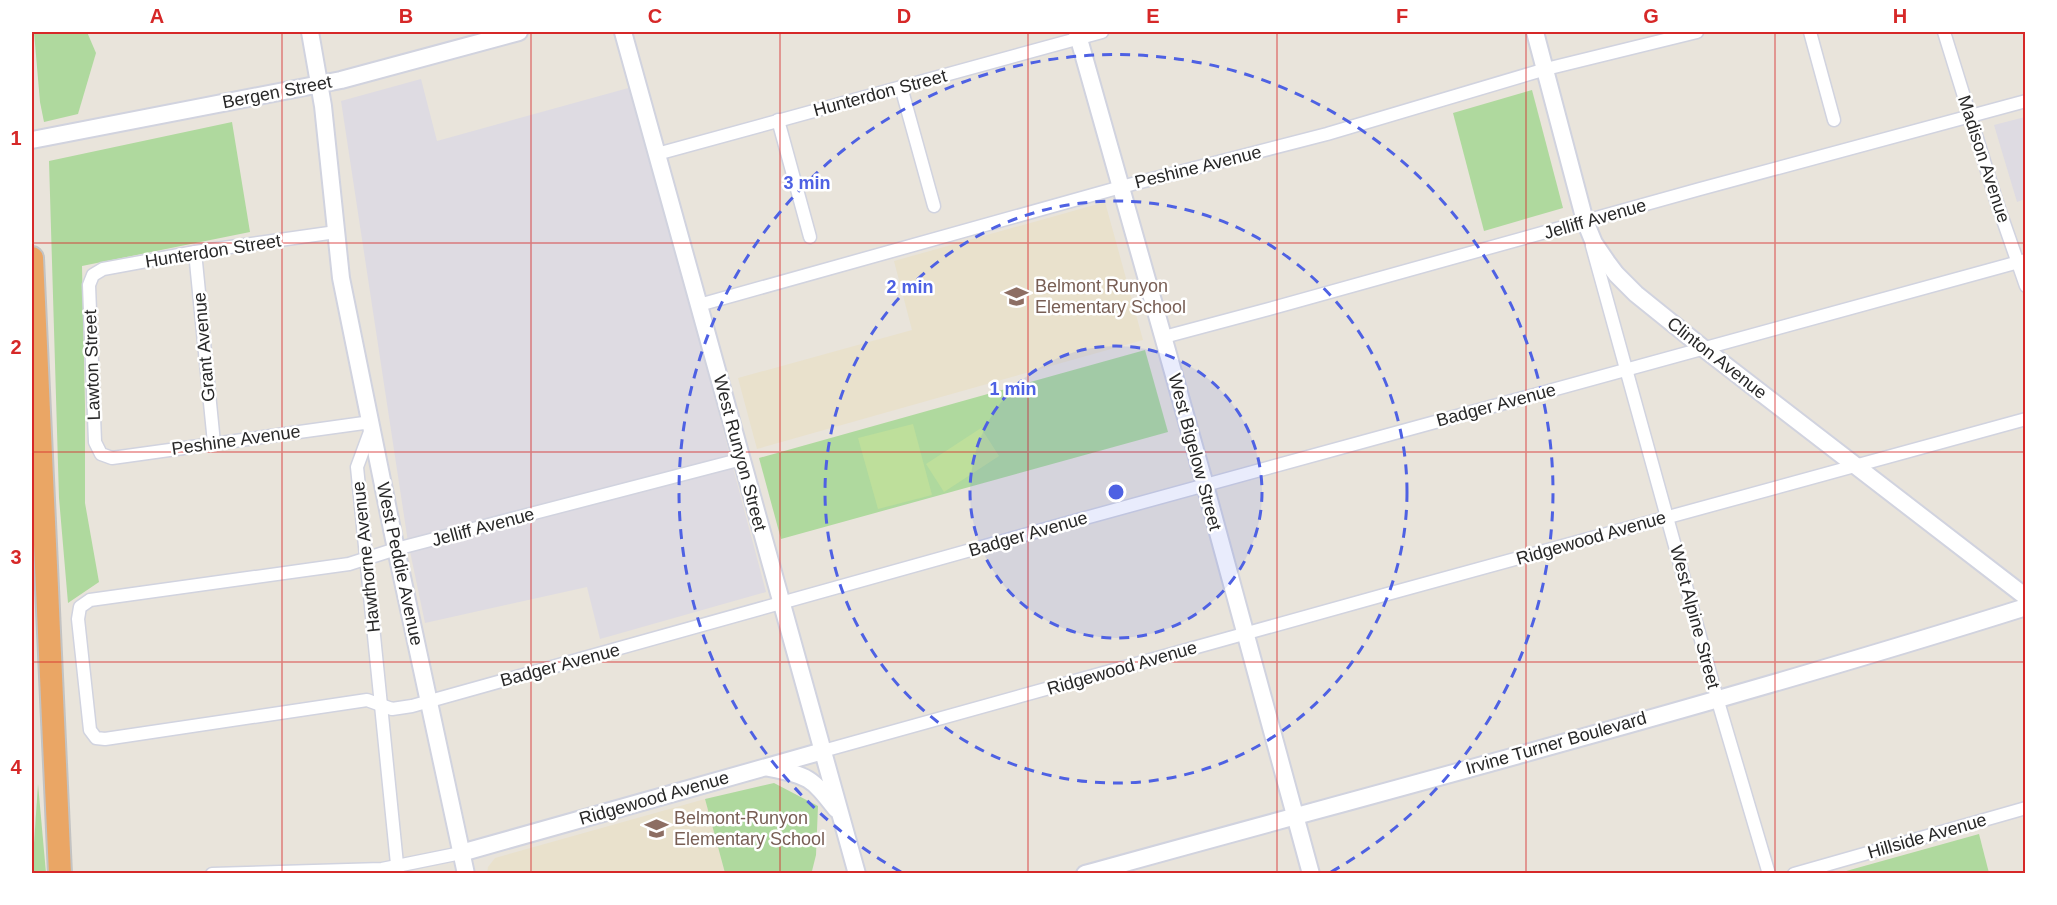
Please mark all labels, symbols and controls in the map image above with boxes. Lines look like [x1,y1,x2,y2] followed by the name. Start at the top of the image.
[150,5,164,27] text: A
[399,5,413,27] text: B
[648,5,662,27] text: C
[897,5,911,27] text: D
[1146,5,1160,27] text: E
[1396,5,1408,27] text: F
[1643,5,1659,27] text: G
[1893,5,1907,27] text: H
[811,66,949,120] street label: Hunterdon Street
[221,72,333,112] street label: Bergen Street
[1954,93,2014,225] street label: Madison Avenue
[10,127,22,149] text: 1
[1133,142,1263,192] street label: Peshine Avenue
[783,173,831,193] text: 3 min
[1542,195,1648,243] street label: Jelliff Avenue
[144,230,282,272] street label: Hunterdon Street
[1035,276,1186,317] place label: Belmont Runyon Elementary School
[886,277,934,297] text: 2 min
[1004,283,1030,309] school or university icon: Belmont Runyon Elementary School
[189,291,219,403] street label: Grant Avenue
[80,309,104,421] street label: Lawton Street
[1663,313,1771,403] street label: Clinton Avenue
[10,336,22,358] text: 2
[1164,371,1226,533] street label: West Bigelow Street
[710,373,770,533] street label: West Runyon Street
[989,379,1037,399] text: 1 min
[1434,379,1558,431] street label: Badger Avenue
[170,421,302,459] street label: Peshine Avenue
[348,480,384,634] street label: Hawthorne Avenue
[373,481,427,647] street label: West Peddie Avenue
[1106,482,1126,502] centre of rings
[429,504,537,550] street label: Jelliff Avenue
[966,507,1090,561] street label: Badger Avenue
[1514,507,1668,569] street label: Ridgewood Avenue
[1666,543,1724,691] street label: West Alpine Street
[10,546,22,568] text: 3
[1045,637,1199,699] street label: Ridgewood Avenue
[498,639,622,691] street label: Badger Avenue
[1463,708,1649,778] street label: Irvine Turner Boulevard
[10,756,22,778] text: 4
[577,767,731,829] street label: Ridgewood Avenue
[674,808,825,849] place label: Belmont-Runyon Elementary School
[1865,809,1989,863] street label: Hillside Avenue
[643,815,669,841] school or university icon: Belmont-Runyon Elementary School

